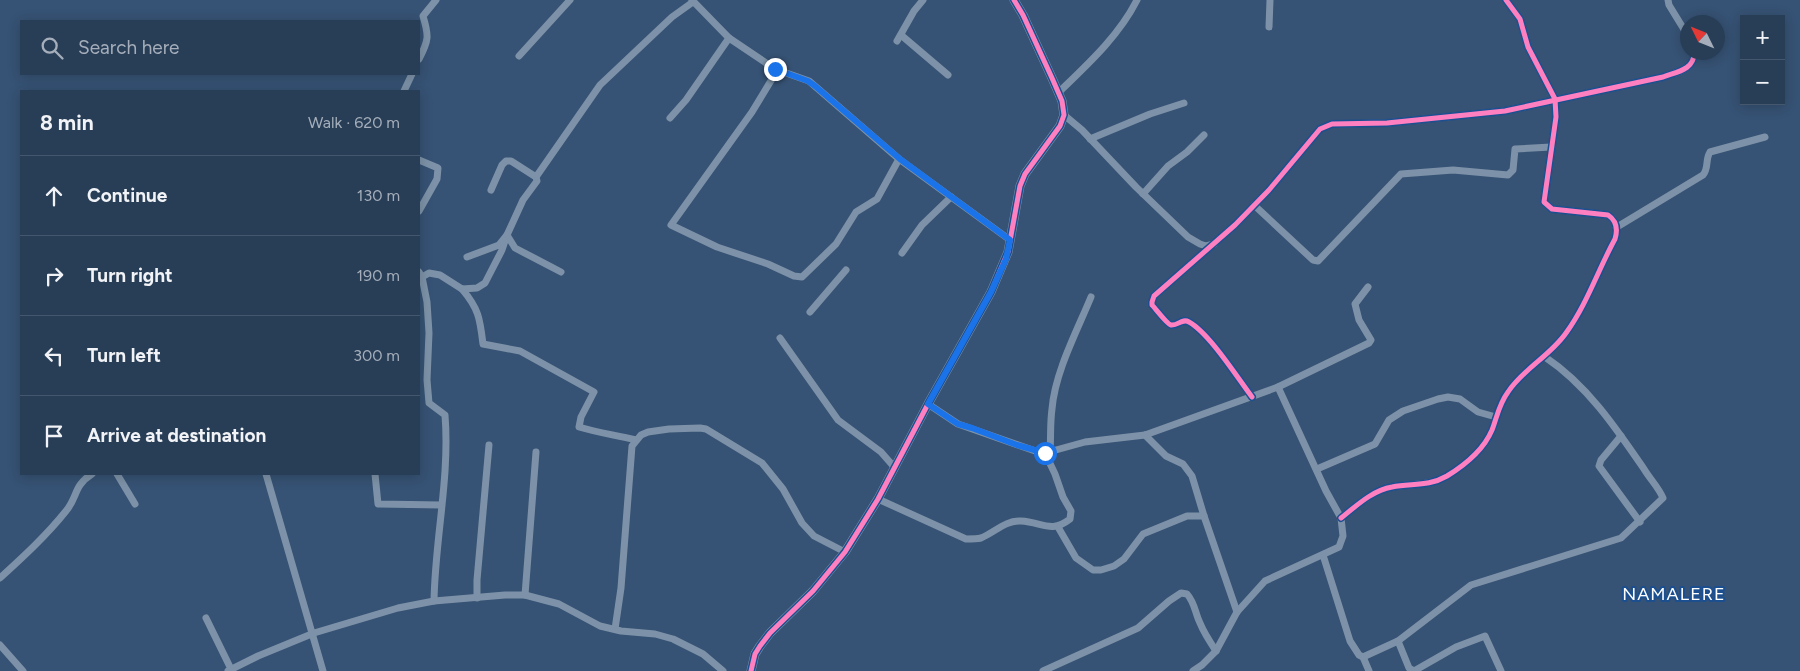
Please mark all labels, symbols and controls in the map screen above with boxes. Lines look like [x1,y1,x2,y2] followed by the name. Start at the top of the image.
[1680,15,1725,60] north arrow
[1740,15,1785,105] map controls
[1740,15,1785,60] button: +
[20,20,420,75] search box
[38,34,66,62] icon: search
[78,36,180,59] text: Search here
[764,58,787,81] route end
[1740,60,1785,105] button: −
[40,110,94,135] text: 8 min
[308,113,400,132] text: Walk · 620 m
[40,182,68,210] icon: ahead
[87,184,167,207] text: Continue
[357,186,400,205] text: 130 m
[40,262,68,290] icon: right
[87,264,173,287] text: Turn right
[357,266,400,285] text: 190 m
[40,342,68,370] icon: left
[87,344,161,367] text: Turn left
[353,346,400,365] text: 300 m
[40,422,68,450] icon: arrive
[87,424,266,447] text: Arrive at destination
[1034,442,1057,465] route start
[1622,583,1726,605] district label: NAMALERE

